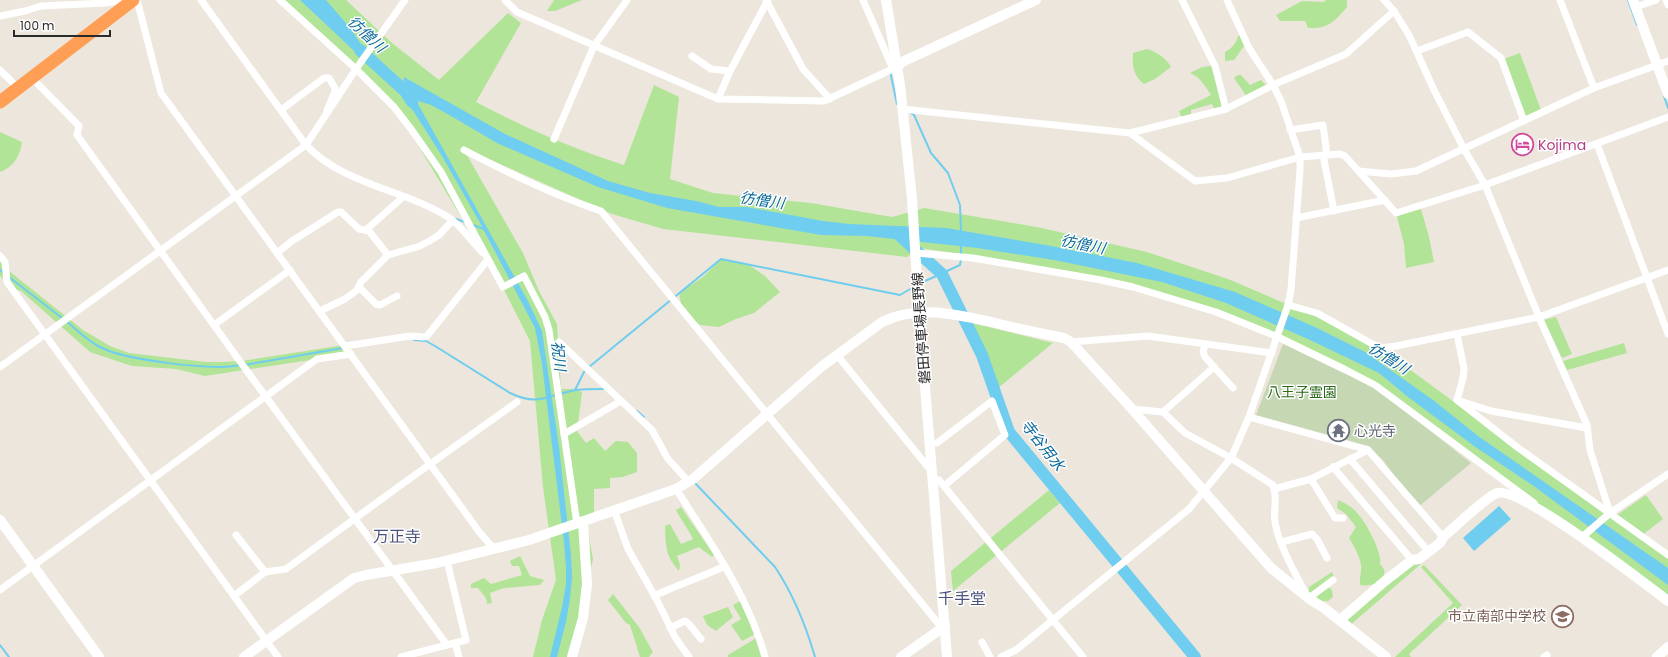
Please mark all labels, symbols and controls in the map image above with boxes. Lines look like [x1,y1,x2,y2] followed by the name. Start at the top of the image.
[343,11,392,58] water label: 彷僧川
[14,12,110,38] scale bar
[20,17,54,34] text: 100 m
[1510,132,1536,158] hotel icon: Kojima
[1538,135,1586,155] place label: Kojima
[738,186,788,214] water label: 彷僧川
[1059,229,1109,259] water label: 彷僧川
[907,271,935,385] street label: 磐田停車場長野線
[1364,337,1415,380] water label: 彷僧川
[547,340,571,374] water label: 祝川
[1267,382,1337,402] park label: 八王子霊園
[1016,415,1071,477] water label: 寺谷用水
[1325,418,1351,444] temple icon: 心光寺
[1354,421,1396,441] place label: 心光寺
[373,525,421,548] district label: 万正寺
[938,587,986,610] district label: 千手堂
[1549,603,1575,629] school or university icon: 市立南部中学校
[1448,606,1546,626] place label: 市立南部中学校

